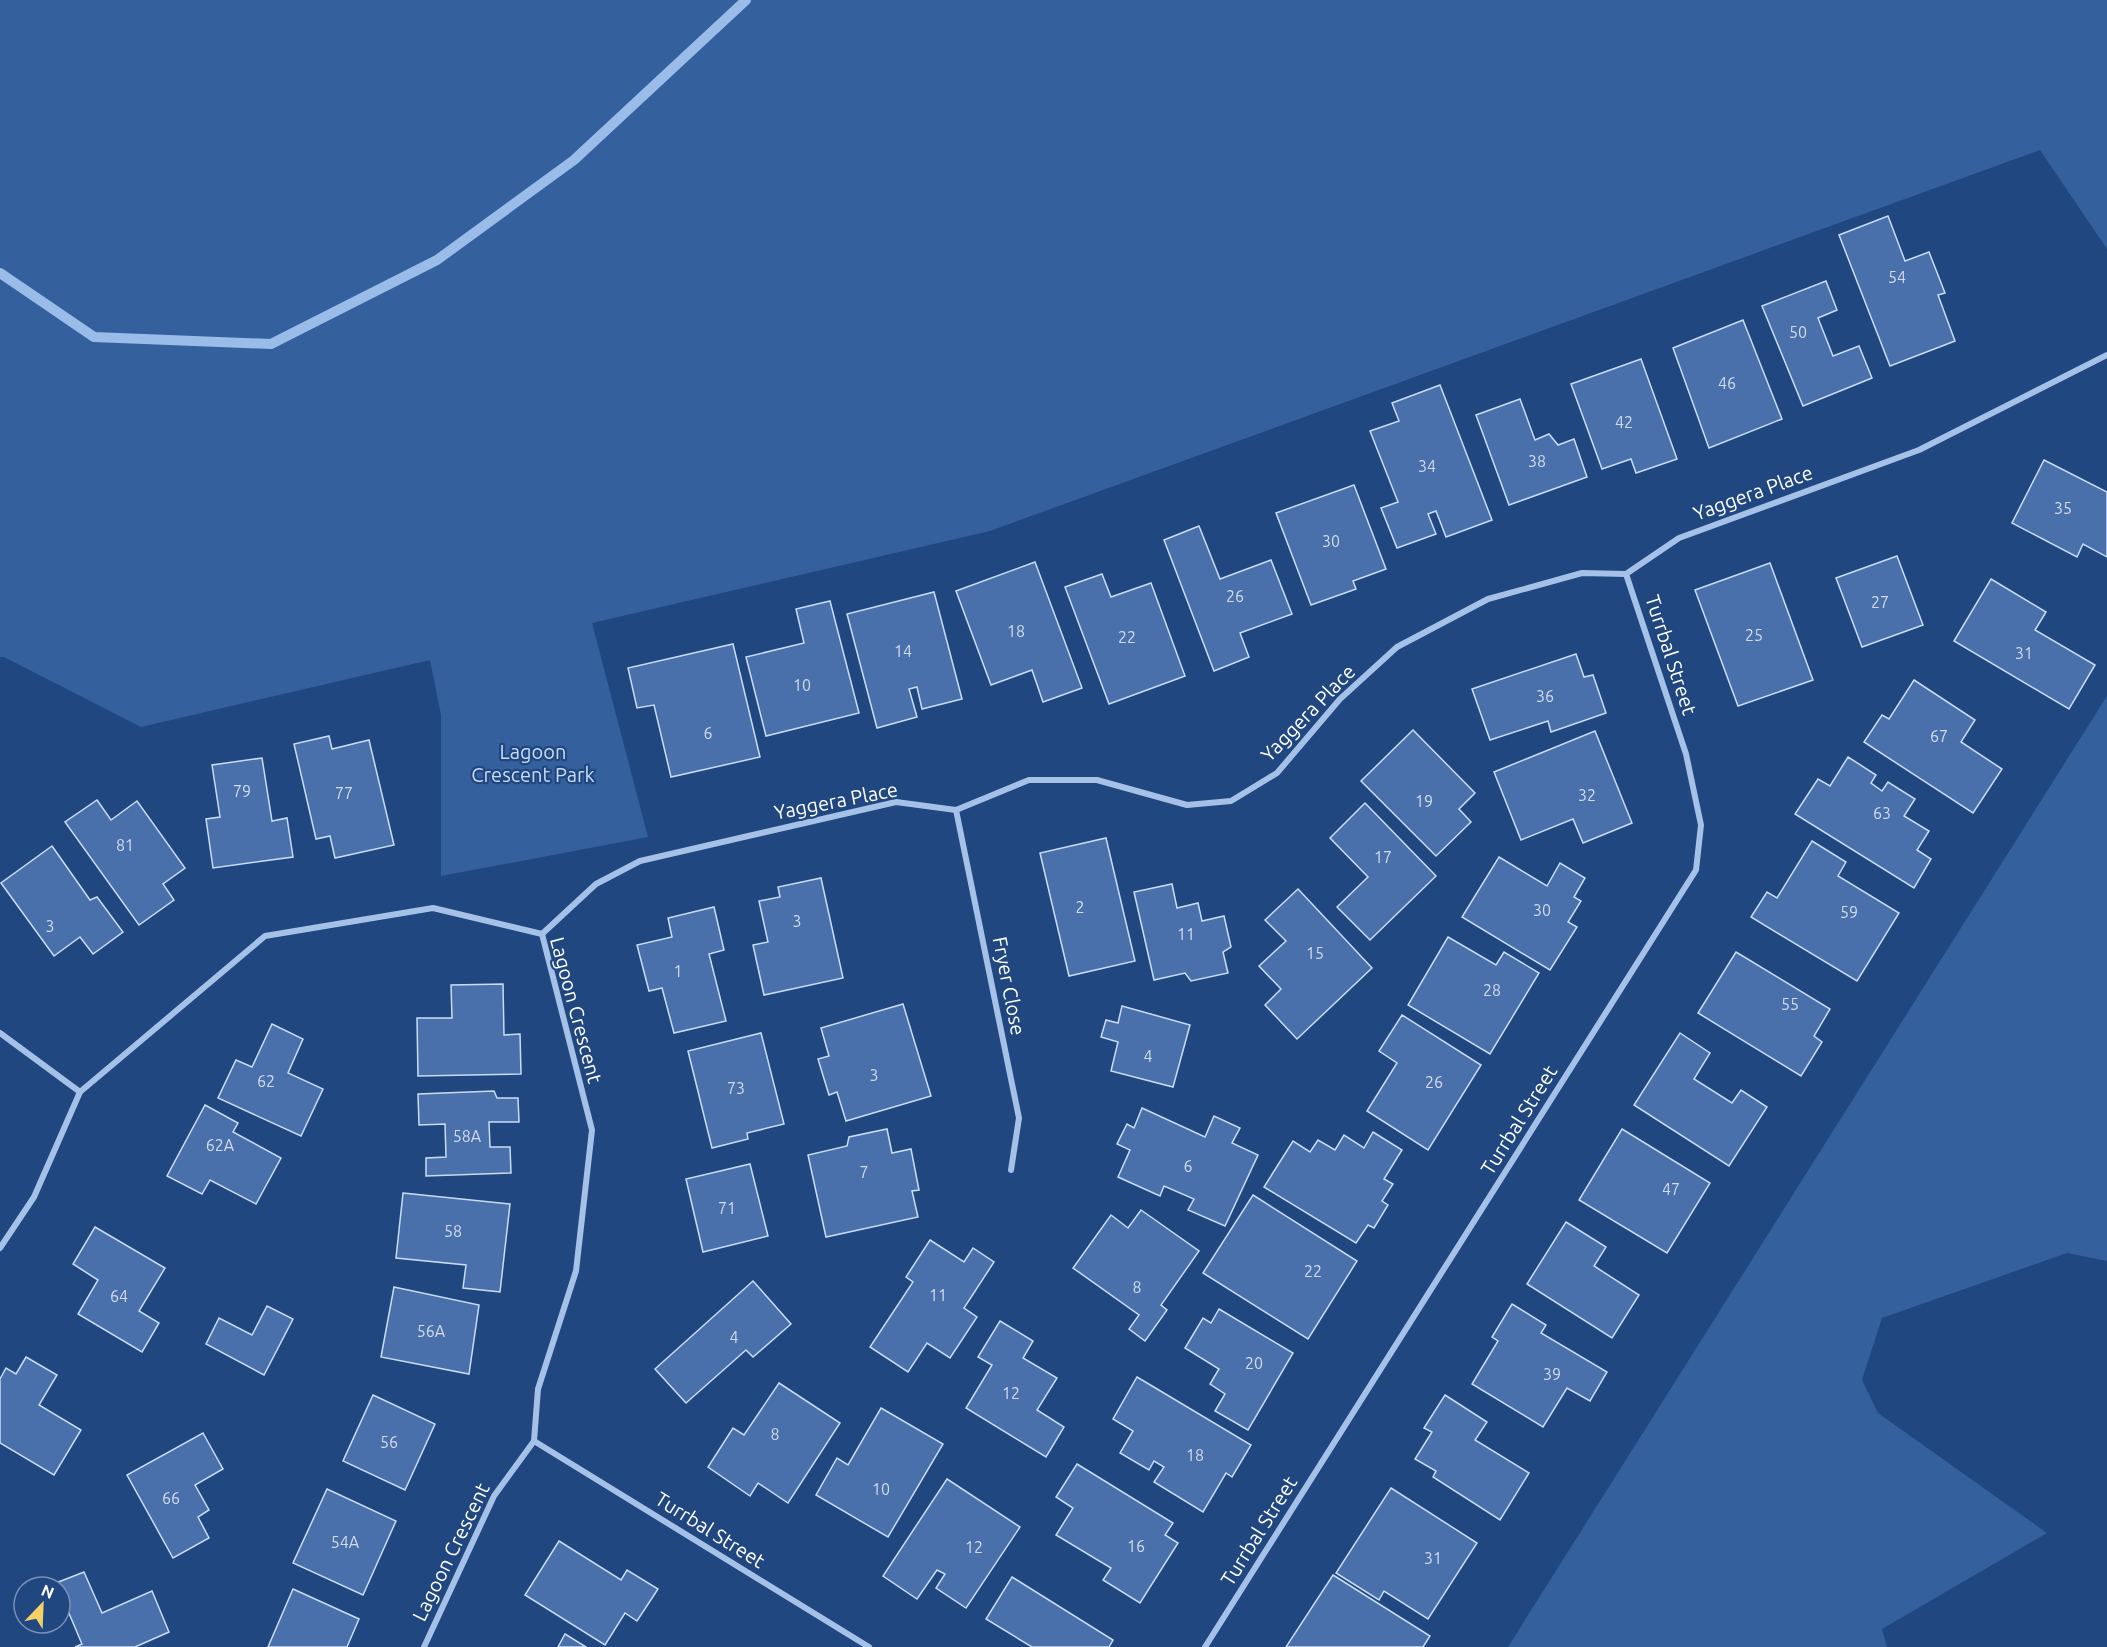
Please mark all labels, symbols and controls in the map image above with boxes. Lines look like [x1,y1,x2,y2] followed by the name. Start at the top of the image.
[1888,268,1906,286] house number: 54
[1789,323,1807,341] house number: 50
[1718,374,1736,392] house number: 46
[1615,413,1633,431] house number: 42
[1528,452,1546,470] house number: 38
[1418,457,1436,475] house number: 34
[1690,460,1816,525] street label: Yaggera Place
[2054,499,2072,517] house number: 35
[1322,532,1340,550] house number: 30
[1226,587,1244,605] house number: 26
[1641,592,1702,718] street label: Turrbal Street
[1871,593,1889,611] house number: 27
[1007,622,1025,640] house number: 18
[1745,626,1763,644] house number: 25
[1118,628,1136,646] house number: 22
[894,642,912,660] house number: 14
[2015,644,2033,662] house number: 31
[1256,660,1359,766] street label: Yaggera Place
[793,676,811,694] house number: 10
[1536,687,1554,705] house number: 36
[703,724,713,742] house number: 6
[1930,727,1948,745] house number: 67
[471,740,595,786] park label: Lagoon Crescent Park
[772,777,900,824] street label: Yaggera Place
[233,782,251,800] house number: 79
[335,784,353,802] house number: 77
[1578,786,1596,804] house number: 32
[1415,792,1433,810] house number: 19
[1873,804,1891,822] house number: 63
[116,836,134,854] house number: 81
[1374,848,1392,866] house number: 17
[1075,898,1085,916] house number: 2
[1533,901,1551,919] house number: 30
[1840,903,1858,921] house number: 59
[792,912,802,930] house number: 3
[45,917,55,935] house number: 3
[1177,925,1195,943] house number: 11
[546,934,607,1086] street label: Lagoon Crescent
[989,935,1030,1037] street label: Fryer Close
[1306,944,1324,962] house number: 15
[673,962,683,980] house number: 1
[1483,981,1501,999] house number: 28
[1781,995,1799,1013] house number: 55
[1143,1047,1153,1065] house number: 4
[1476,1061,1561,1179] street label: Turrbal Street
[869,1066,879,1084] house number: 3
[257,1072,275,1090] house number: 62
[1425,1073,1443,1091] house number: 26
[727,1079,745,1097] house number: 73
[453,1127,482,1145] house number: 58A
[206,1136,235,1154] house number: 62A
[1183,1157,1193,1175] house number: 6
[859,1163,869,1181] house number: 7
[1662,1180,1680,1198] house number: 47
[718,1199,736,1217] house number: 71
[444,1222,462,1240] house number: 58
[1304,1262,1322,1280] house number: 22
[1132,1278,1142,1296] house number: 8
[929,1286,947,1304] house number: 11
[110,1287,128,1305] house number: 64
[417,1322,446,1340] house number: 56A
[729,1328,739,1346] house number: 4
[1245,1354,1263,1372] house number: 20
[1543,1365,1561,1383] house number: 39
[1002,1384,1020,1402] house number: 12
[770,1425,780,1443] house number: 8
[380,1433,398,1451] house number: 56
[1186,1446,1204,1464] house number: 18
[1216,1472,1301,1590] street label: Turrbal Street
[407,1479,494,1624] street label: Lagoon Crescent
[872,1480,890,1498] house number: 10
[651,1487,769,1572] street label: Turrbal Street
[162,1489,180,1507] house number: 66
[331,1533,360,1551] house number: 54A
[1127,1537,1145,1555] house number: 16
[965,1538,983,1556] house number: 12
[1424,1549,1442,1567] house number: 31
[12,1575,72,1635] north arrow
[39,1581,57,1602] text: N

